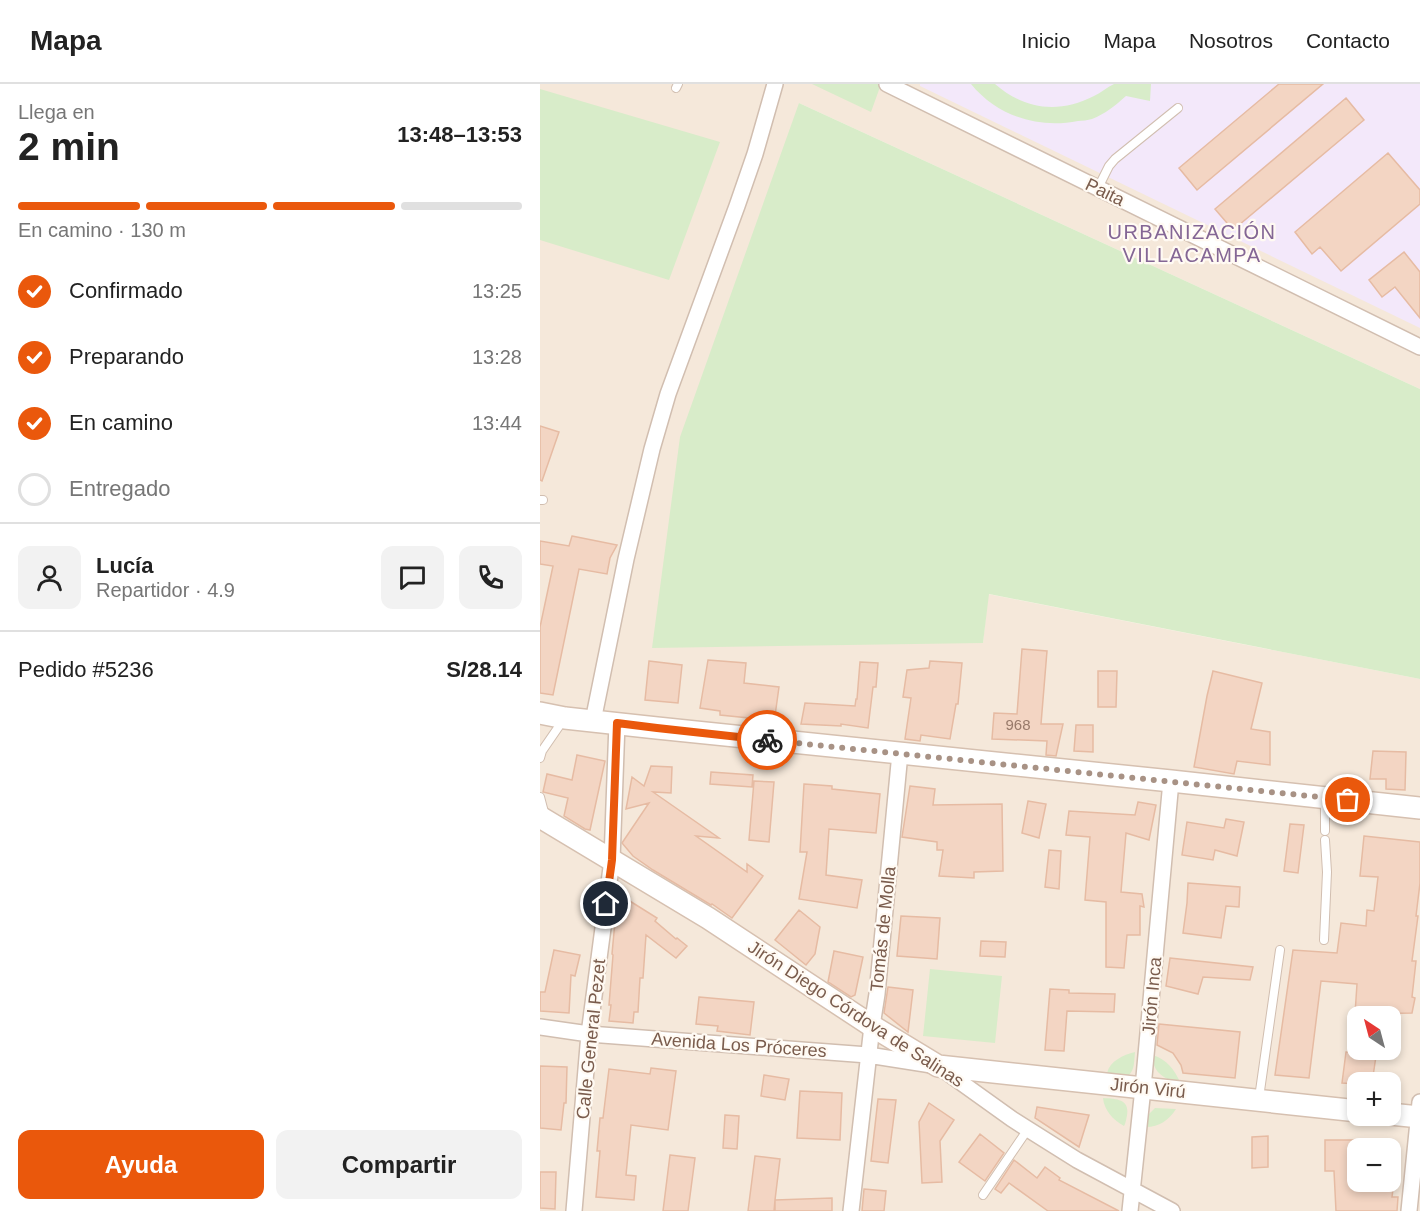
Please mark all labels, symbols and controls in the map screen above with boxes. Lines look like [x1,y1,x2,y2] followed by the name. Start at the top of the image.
[30,25,102,56] text: Mapa
[1021,29,1070,52] text: Inicio
[1103,29,1156,52] text: Mapa
[1189,29,1273,52] text: Nosotros
[1306,29,1390,52] text: Contacto
[18,101,95,123] text: Llega en
[397,122,522,147] text: 13:48–13:53
[18,125,120,168] text: 2 min
[1082,174,1129,210] street label: Paita
[18,219,186,241] text: En camino · 130 m
[1107,221,1277,266] district label: URBANIZACIÓN VILLACAMPA
[18,275,51,308] icon: check
[69,278,183,303] text: Confirmado
[472,280,522,302] text: 13:25
[18,341,51,374] icon: check
[69,344,184,369] text: Preparando
[472,346,522,368] text: 13:28
[18,407,51,440] icon: check
[69,410,173,435] text: En camino
[472,412,522,434] text: 13:44
[69,476,171,501] text: Entregado
[18,546,81,609] button: person
[381,546,444,609] button: chat
[459,546,522,609] button: phone
[96,553,153,578] text: Lucía
[96,579,235,601] text: Repartidor · 4.9
[18,657,154,682] text: Pedido #5236
[446,657,522,682] text: S/28.14
[737,710,797,770] courier
[1005,716,1031,733] house number: 968
[751,724,784,757] icon: bike
[1322,774,1373,825] pin
[1331,783,1364,816] icon: bag
[866,864,900,993] street label: Tomás de Molla
[580,878,631,929] pin
[589,887,622,920] icon: home
[744,937,968,1091] street label: Jirón Diego Córdova de Salinas
[1139,955,1165,1036] street label: Jirón Inca
[573,958,609,1120] street label: Calle General Pezet
[1347,1006,1401,1060] north arrow
[1347,1006,1401,1192] map controls
[651,1029,827,1061] street label: Avenida Los Próceres
[1347,1072,1401,1126] button: +
[1109,1074,1187,1102] street label: Jirón Virú
[18,1130,264,1199] button: Ayuda
[276,1130,522,1199] button: Compartir
[1347,1138,1401,1192] button: −

